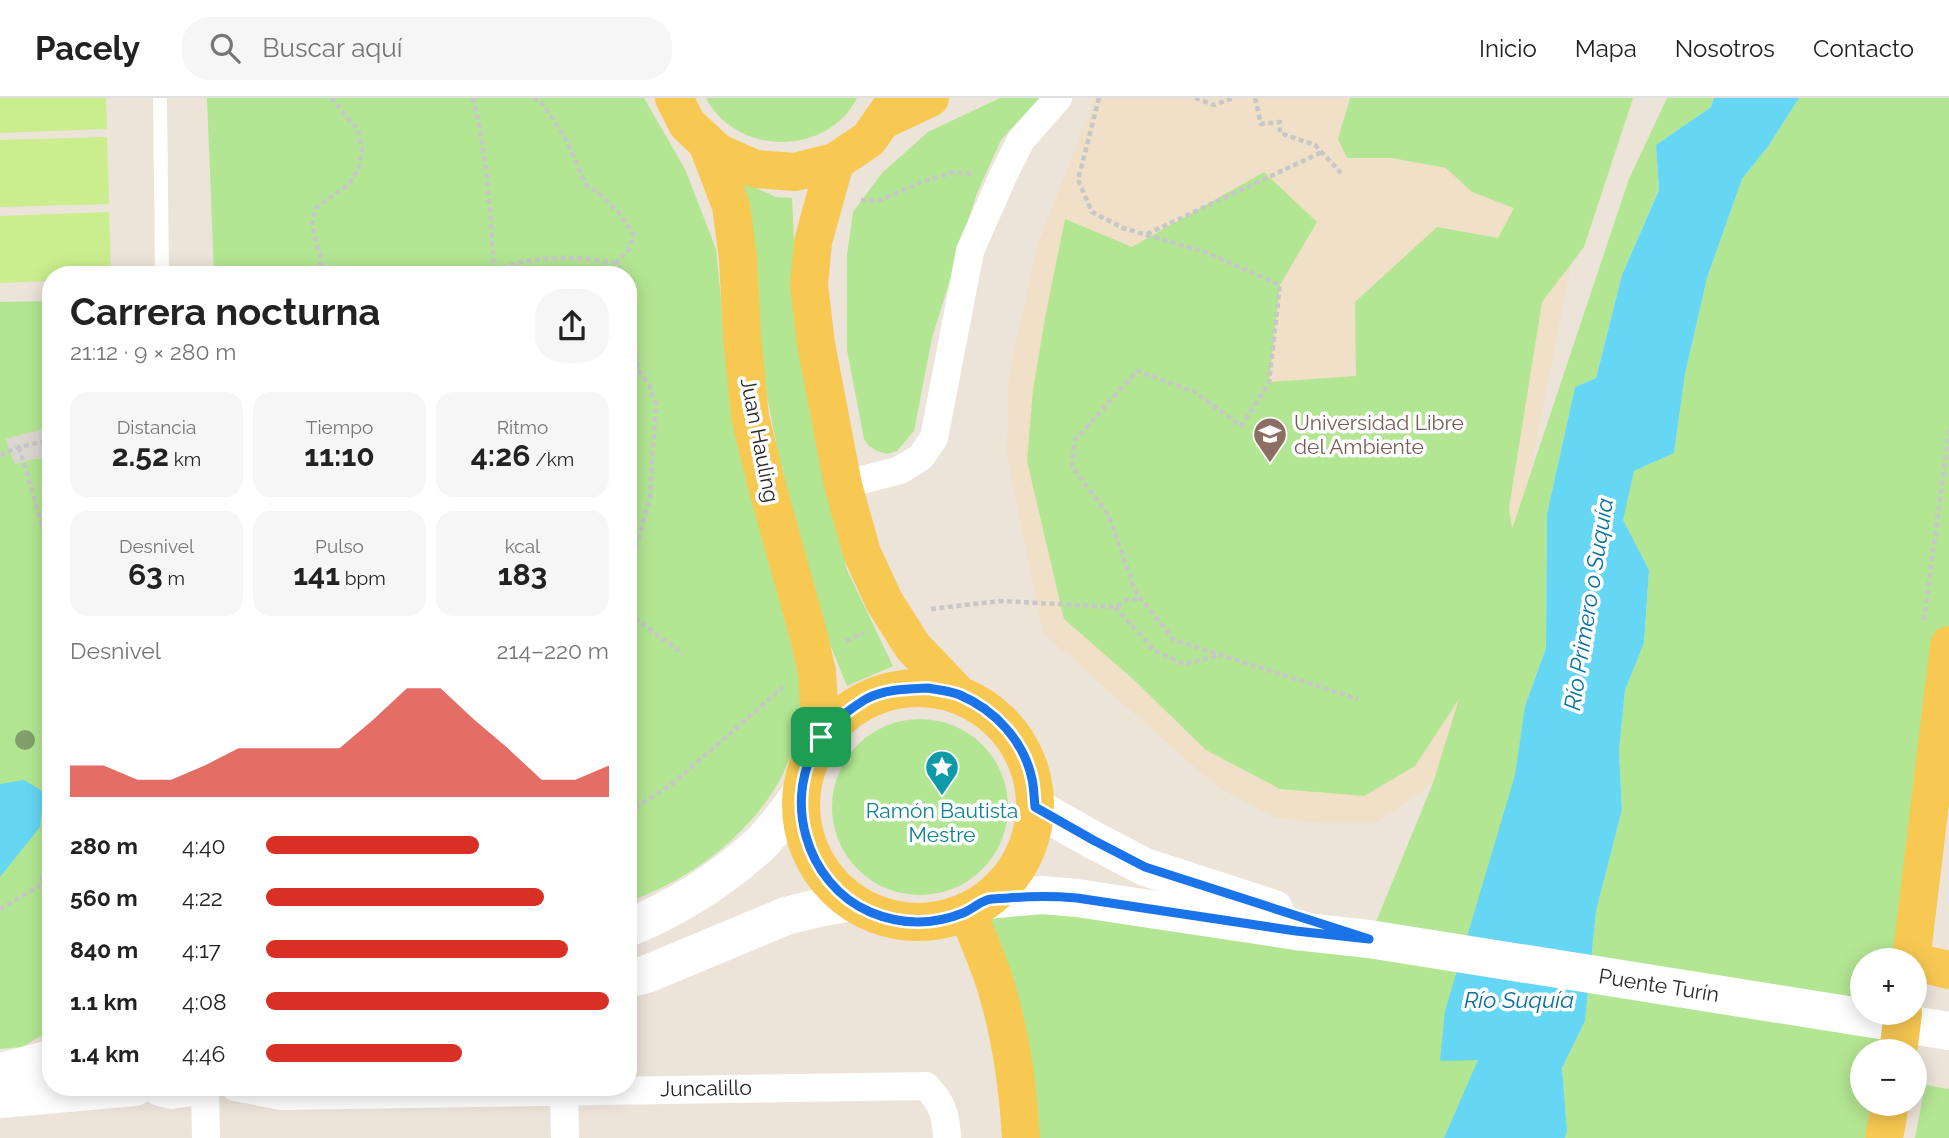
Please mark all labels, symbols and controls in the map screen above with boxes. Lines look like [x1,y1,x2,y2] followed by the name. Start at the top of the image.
[182,17,672,80] search box
[35,29,140,68] text: Pacely
[206,29,244,67] icon: search
[262,33,403,63] text: Buscar aquí
[1479,34,1537,63] text: Inicio
[1575,34,1637,63] text: Mapa
[1675,34,1775,63] text: Nosotros
[1813,34,1914,63] text: Contacto
[70,289,380,334] text: Carrera nocturna
[535,289,609,363] button: share
[70,338,236,365] text: 21:12 · 9 × 280 m
[736,376,784,504] street label: Juan Hauling
[1294,410,1464,459] place label: Universidad Libre del Ambiente
[1251,415,1289,464] school or university icon: Universidad Libre del Ambiente
[117,416,196,438] text: Distancia
[306,416,373,438] text: Tiempo
[497,416,548,438] text: Ritmo
[112,438,169,473] text: 2.52
[304,438,375,473] text: 11:10
[471,438,530,473] text: 4:26
[169,448,201,470] text: km
[530,448,574,470] text: /km
[1558,496,1618,712] water label: Río Primero o Suquía
[119,535,194,557] text: Desnivel
[315,535,364,557] text: Pulso
[505,535,540,557] text: kcal
[128,557,163,592] text: 63
[293,557,340,592] text: 141
[498,557,547,592] text: 183
[163,567,185,589] text: m
[340,567,386,589] text: bpm
[70,637,161,664] text: Desnivel
[497,637,609,664] text: 214–220 m
[791,707,851,767] pin
[802,718,840,756] icon: arrive
[923,748,961,797] place icon: Ramón Bautista Mestre
[866,798,1018,847] place label: Ramón Bautista Mestre
[70,832,138,859] text: 280 m
[182,832,226,859] text: 4:40
[70,884,138,911] text: 560 m
[182,884,223,911] text: 4:22
[70,936,138,963] text: 840 m
[182,936,221,963] text: 4:17
[1850,948,1927,1116] map controls
[1850,948,1927,1025] button: +
[1597,963,1721,1007] street label: Puente Turín
[1464,986,1574,1013] water label: Río Suquía
[70,988,138,1015] text: 1.1 km
[182,988,227,1015] text: 4:08
[1850,1039,1927,1116] button: −
[70,1040,139,1067] text: 1.4 km
[182,1040,225,1067] text: 4:46
[660,1075,752,1101] street label: Juncalillo

